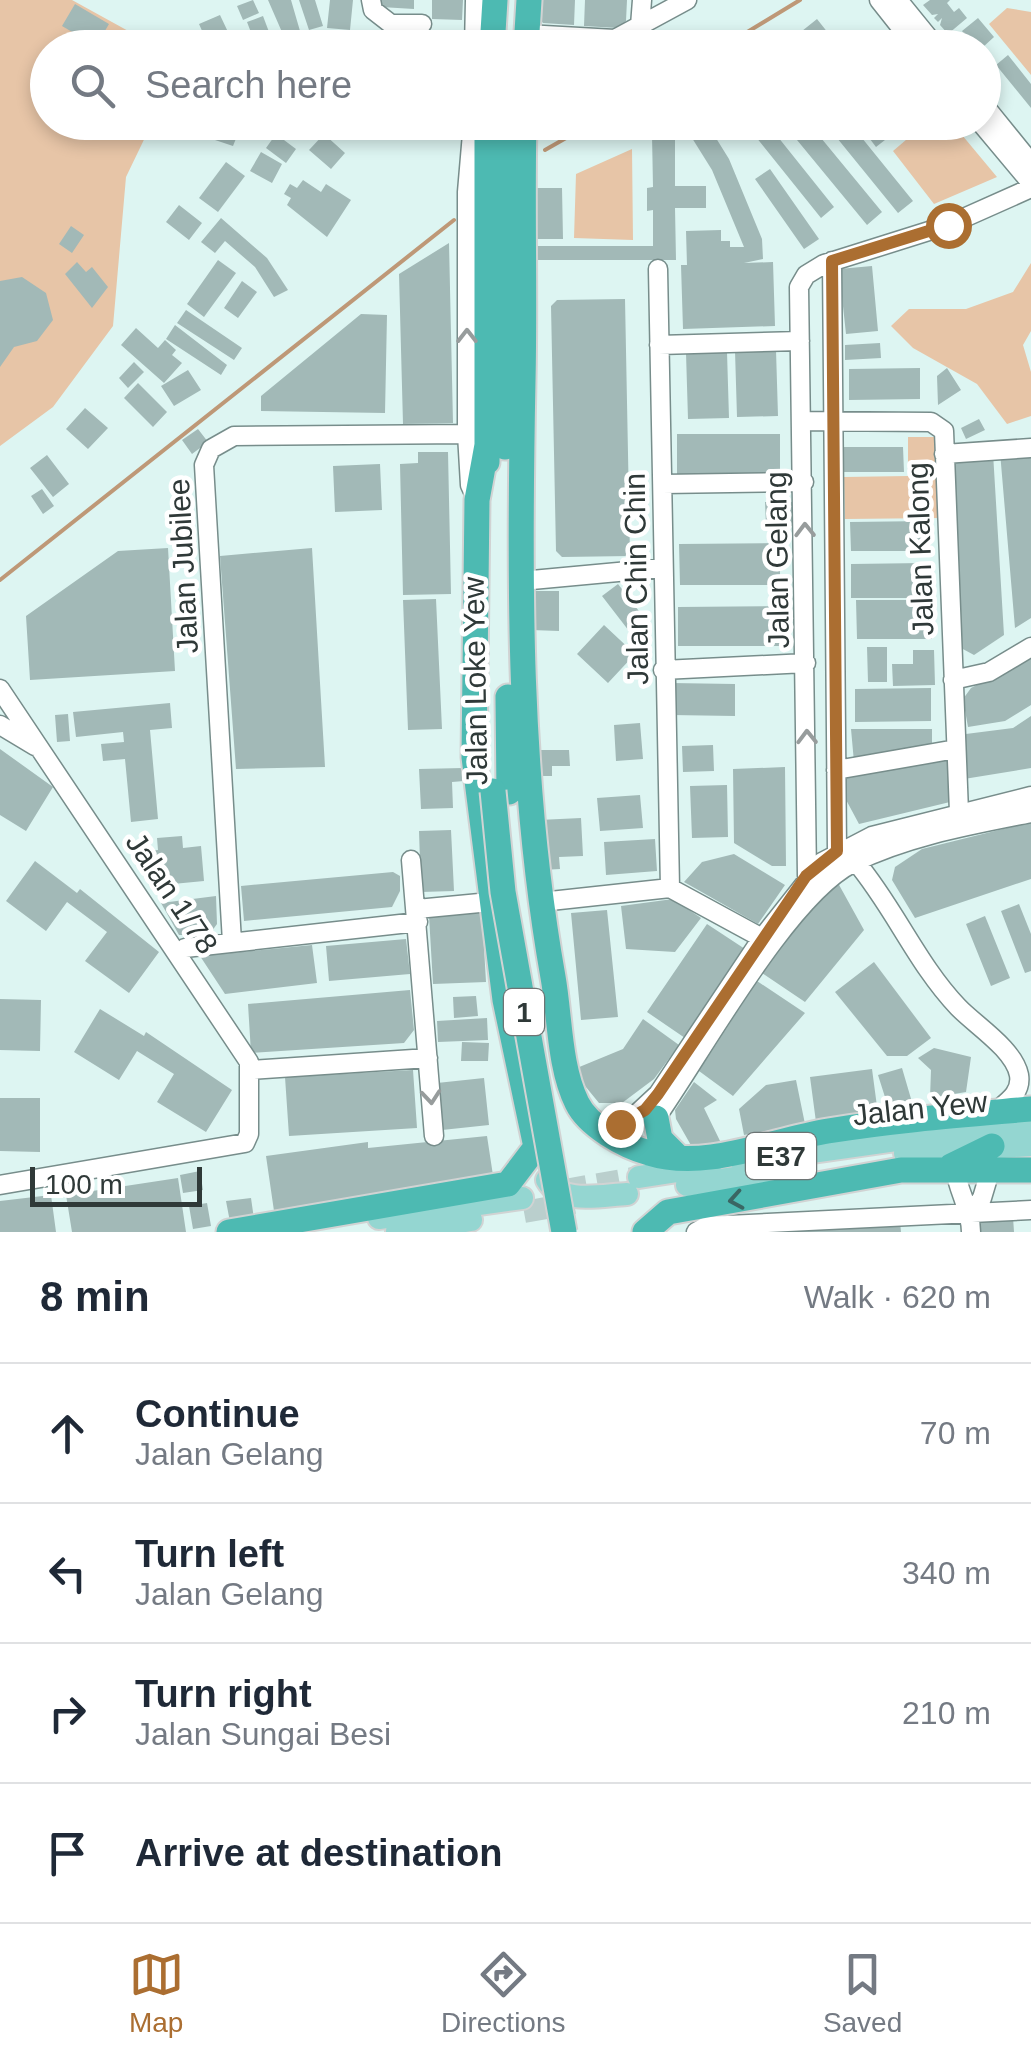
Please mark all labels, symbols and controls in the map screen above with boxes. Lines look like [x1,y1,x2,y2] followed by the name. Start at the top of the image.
[30,30,1001,140] search box
[65,58,120,113] icon: search
[145,64,352,106] text: Search here
[926,203,972,249] route start
[456,328,478,344] one-way arrow
[900,462,940,636] street label: Jalan Kalong
[759,471,795,649] street label: Jalan Gelang
[618,473,654,685] street label: Jalan Chin Chin
[162,478,204,654] street label: Jalan Jubilee
[794,522,816,538] one-way arrow
[457,576,493,786] street label: Jalan Loke Yew
[796,728,818,744] one-way arrow
[120,826,224,960] street label: Jalan 1/78
[504,989,544,1035] road number: 1
[851,1084,989,1131] street label: Jalan Yew
[420,1089,442,1105] one-way arrow
[598,1102,644,1148] route end
[746,1133,816,1179] road number: E37
[30,1162,202,1206] scale bar
[45,1169,123,1200] text: 100 m
[728,1188,745,1209] one-way arrow
[40,1273,150,1320] text: 8 min
[804,1279,991,1315] text: Walk · 620 m
[135,1393,300,1435] text: Continue
[40,1406,95,1461] icon: ahead
[920,1415,991,1451] text: 70 m
[135,1436,324,1472] text: Jalan Gelang
[135,1533,284,1575] text: Turn left
[40,1546,95,1601] icon: left
[902,1555,991,1591] text: 340 m
[135,1576,324,1612] text: Jalan Gelang
[135,1673,312,1715] text: Turn right
[40,1686,95,1741] icon: right
[902,1695,991,1731] text: 210 m
[135,1716,391,1752] text: Jalan Sungai Besi
[40,1826,95,1881] icon: arrive
[135,1832,502,1874] text: Arrive at destination
[129,1947,184,2039] tab: Map
[441,1947,566,2039] tab: Directions
[823,1947,902,2039] tab: Saved

